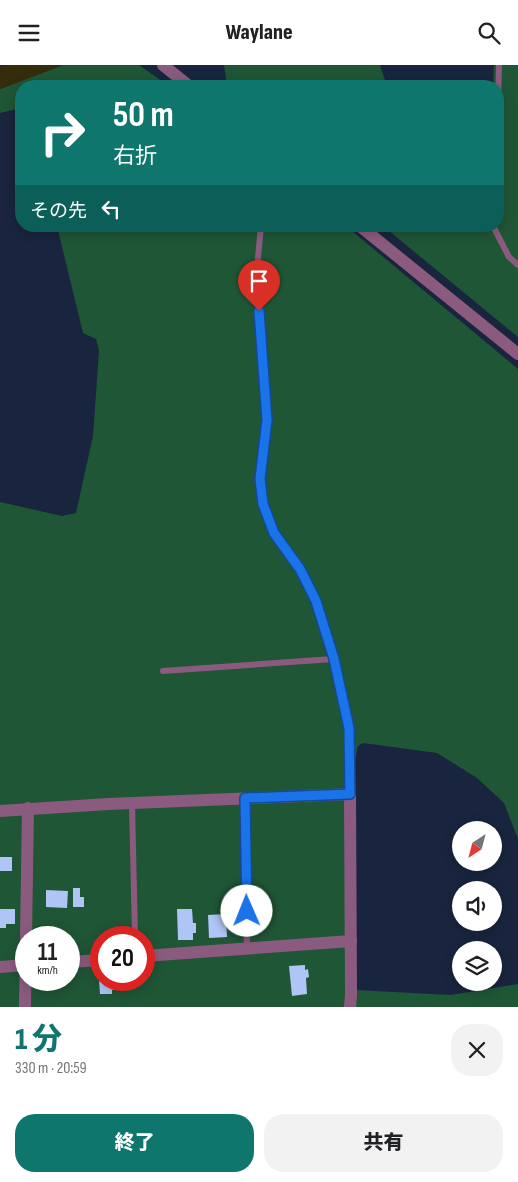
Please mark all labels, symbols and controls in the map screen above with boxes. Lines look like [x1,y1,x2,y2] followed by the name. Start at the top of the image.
[15,19,43,47] icon: menu
[225,19,293,46] text: Waylane
[475,19,503,47] icon: search
[113,94,174,137] text: 50 m
[30,100,95,165] icon: right
[113,143,157,170] text: 右折
[97,195,125,223] icon: left
[30,200,87,223] text: その先
[238,260,280,311] pin
[245,267,273,295] icon: arrive
[452,821,502,871] north arrow
[452,821,502,991] map controls
[452,881,502,931] button: sound
[220,884,272,936] position arrow
[90,926,155,991] speed limit sign: 20
[38,937,57,968] text: 11
[452,941,502,991] button: layers
[37,963,58,978] text: km/h
[15,1022,62,1058] text: 1 分
[451,1024,503,1076] button: close
[15,1059,87,1078] text: 330 m · 20:59
[15,1114,254,1172] button: 終了
[264,1114,503,1172] button: 共有

